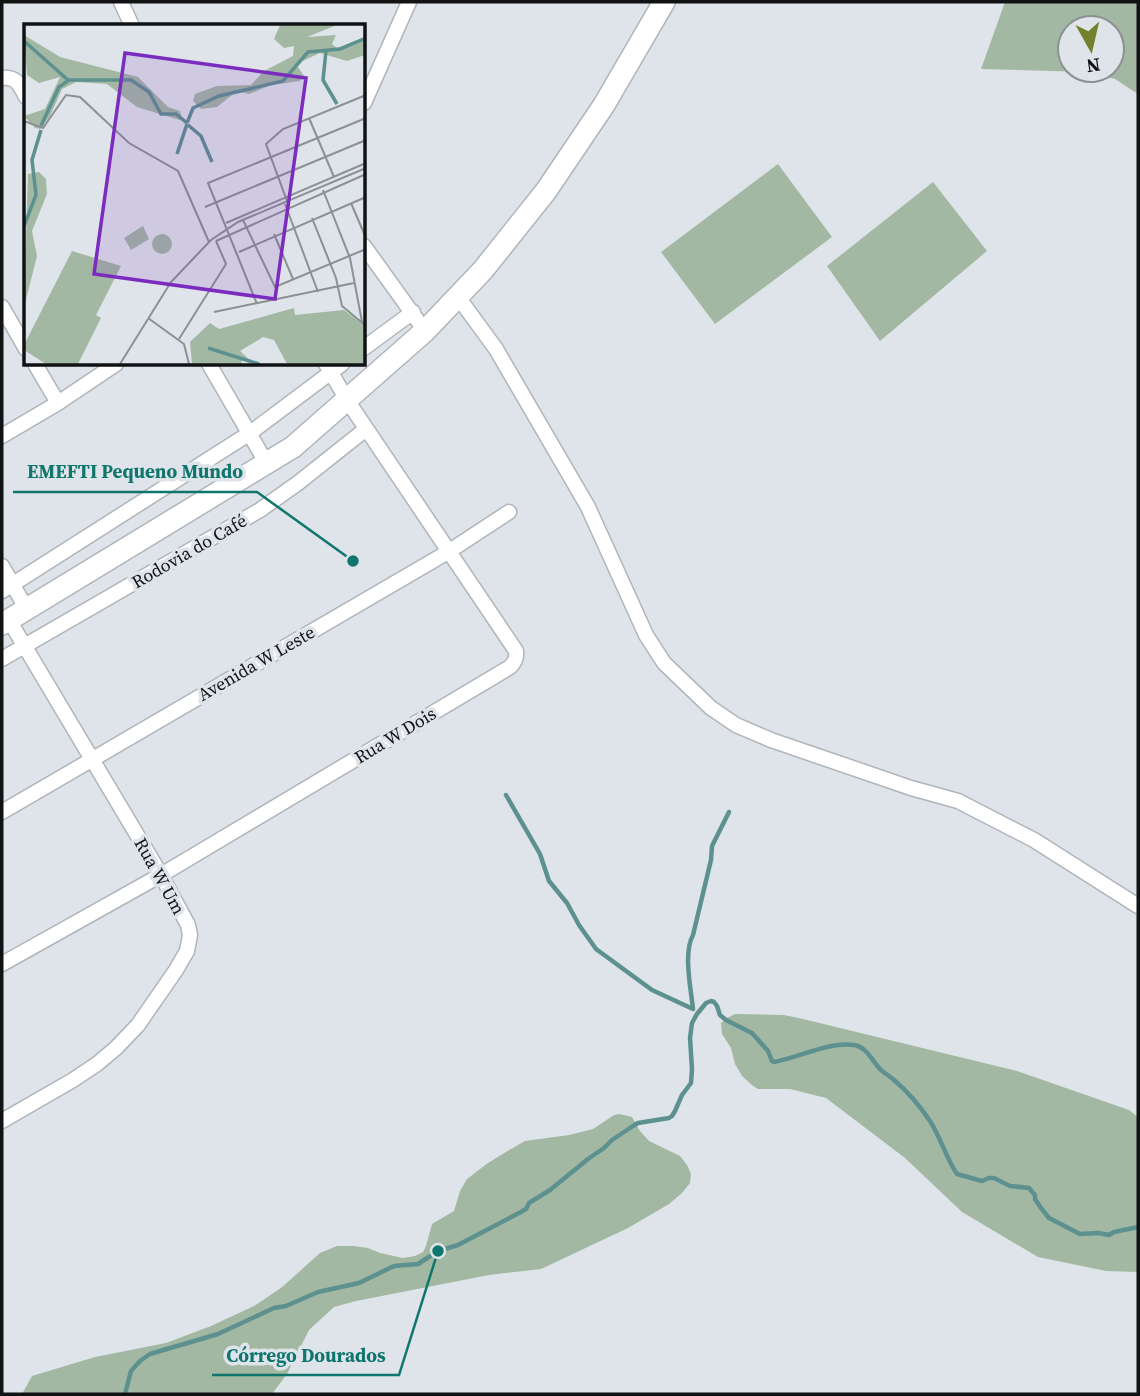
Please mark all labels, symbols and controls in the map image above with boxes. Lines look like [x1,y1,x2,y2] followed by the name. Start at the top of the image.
[1056,14,1126,84] north arrow
[24,24,366,366] inset map
[1085,52,1102,80] text: N
[13,452,257,492] callout: EMEFTI Pequeno Mundo
[27,458,243,484] text: EMEFTI Pequeno Mundo
[127,508,251,594] street label: Rodovia do Café
[193,619,319,707] street label: Avenida W Leste
[349,701,441,769] street label: Rua W Dois
[129,833,191,919] street label: Rua W Um
[212,1335,399,1375] callout: Córrego Dourados
[226,1342,386,1368] text: Córrego Dourados

